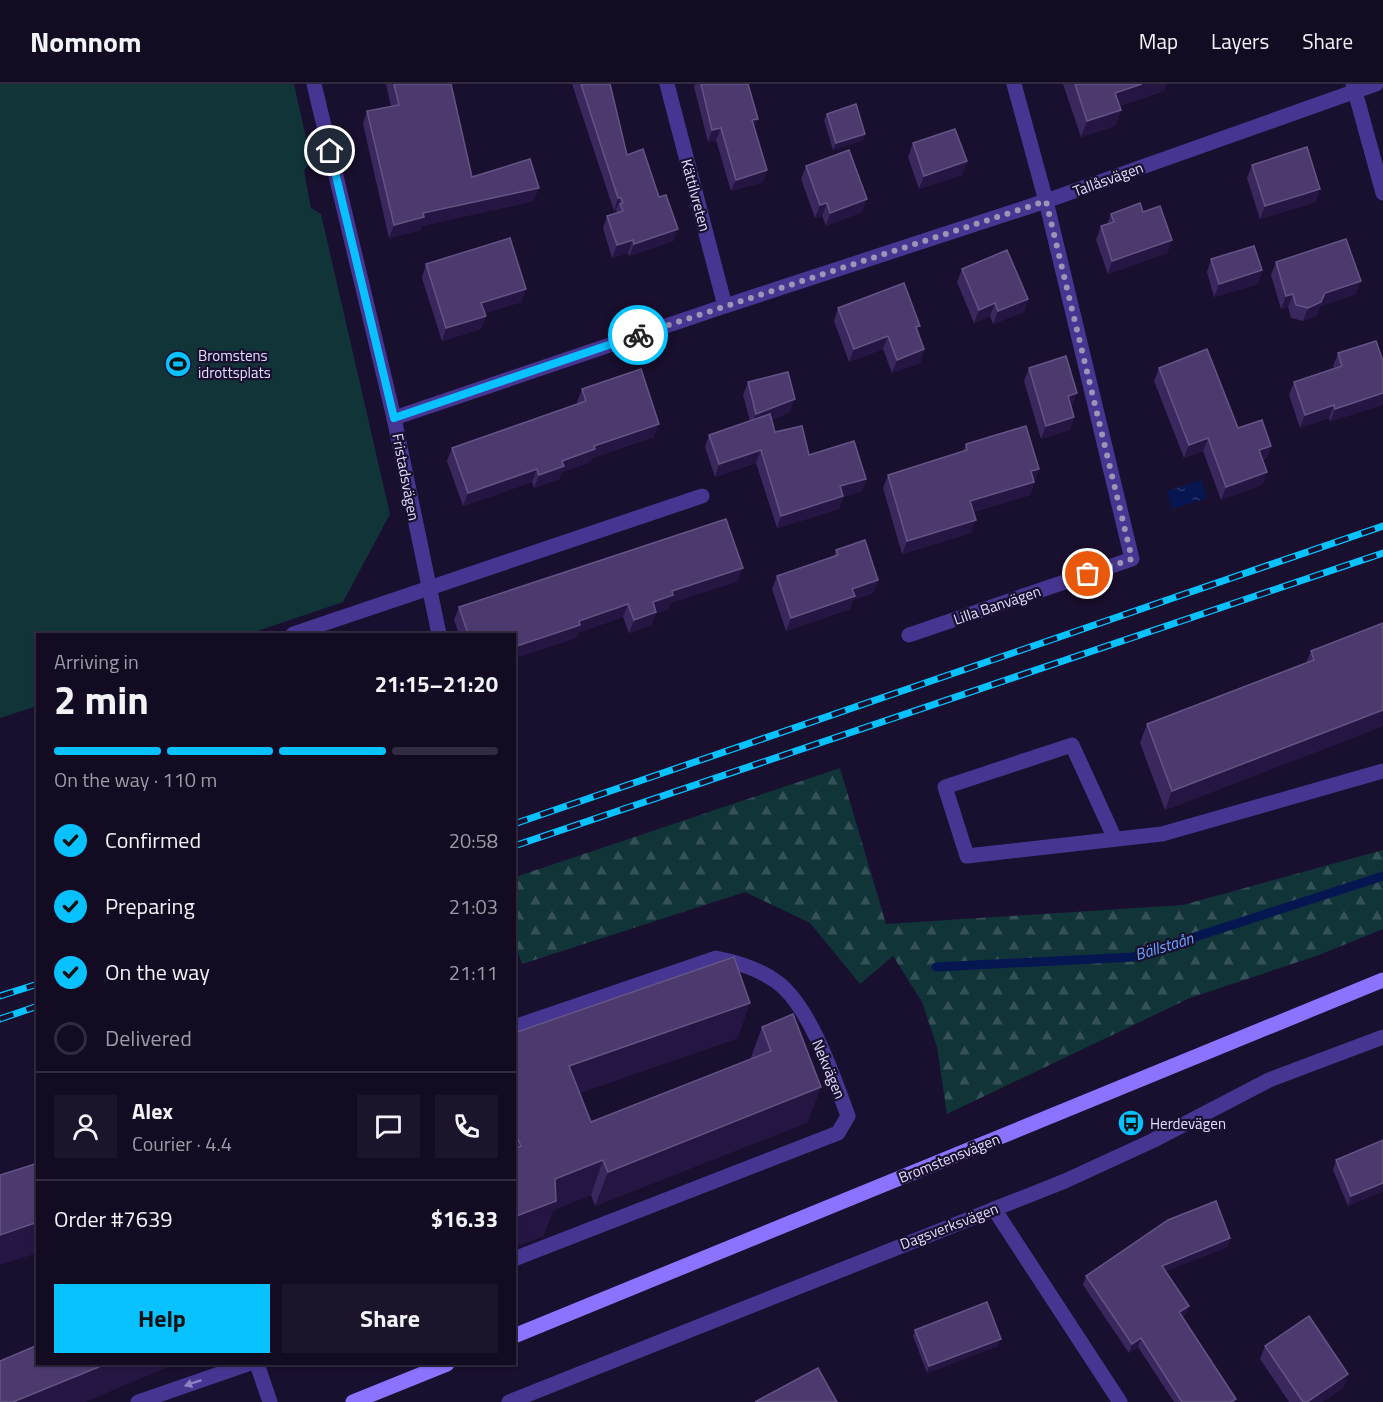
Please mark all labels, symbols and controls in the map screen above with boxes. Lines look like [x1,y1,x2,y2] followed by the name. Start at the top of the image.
[30,20,142,63] text: Nomnom
[1139,25,1178,57] text: Map
[1211,25,1269,57] text: Layers
[1302,25,1353,57] text: Share
[304,125,355,176] pin
[313,134,346,167] icon: home
[675,156,717,234] street label: Kättilvreten
[1070,156,1146,202] street label: Tallåsvägen
[608,305,668,365] courier
[622,319,655,352] icon: bike
[198,344,271,384] place label: Bromstens idrottsplats
[163,349,193,379] sports icon: Bromstens idrottsplats
[386,431,426,523] street label: Fristadsvägen
[1062,548,1113,599] pin
[1071,557,1104,590] icon: bag
[950,579,1044,631] street label: Lilla Banvägen
[54,646,139,677] text: Arriving in
[375,667,498,701] text: 21:15–21:20
[54,670,149,729] text: 2 min
[54,764,217,795] text: On the way · 110 m
[105,823,201,857] text: Confirmed
[54,824,87,857] icon: check
[449,825,498,856] text: 20:58
[105,889,195,923] text: Preparing
[54,890,87,923] icon: check
[449,891,498,922] text: 21:03
[1132,925,1197,966] water label: Bällstaån
[105,955,210,989] text: On the way
[54,956,87,989] icon: check
[449,957,498,988] text: 21:11
[105,1021,192,1055] text: Delivered
[806,1036,852,1102] street label: Nekvägen
[132,1094,173,1128] text: Alex
[54,1095,117,1158] button: person
[357,1095,420,1158] button: chat
[435,1095,498,1158] button: phone
[1116,1108,1146,1138] bus stop icon: Herdevägen
[1150,1112,1226,1135] place label: Herdevägen
[895,1127,1003,1189] street label: Bromstensvägen
[132,1128,232,1159] text: Courier · 4.4
[897,1197,1001,1255] street label: Dagsverksvägen
[54,1202,173,1236] text: Order #7639
[431,1202,498,1236] text: $16.33
[54,1284,270,1353] button: Help
[282,1284,498,1353] button: Share
[184,1378,202,1388] one-way arrow

